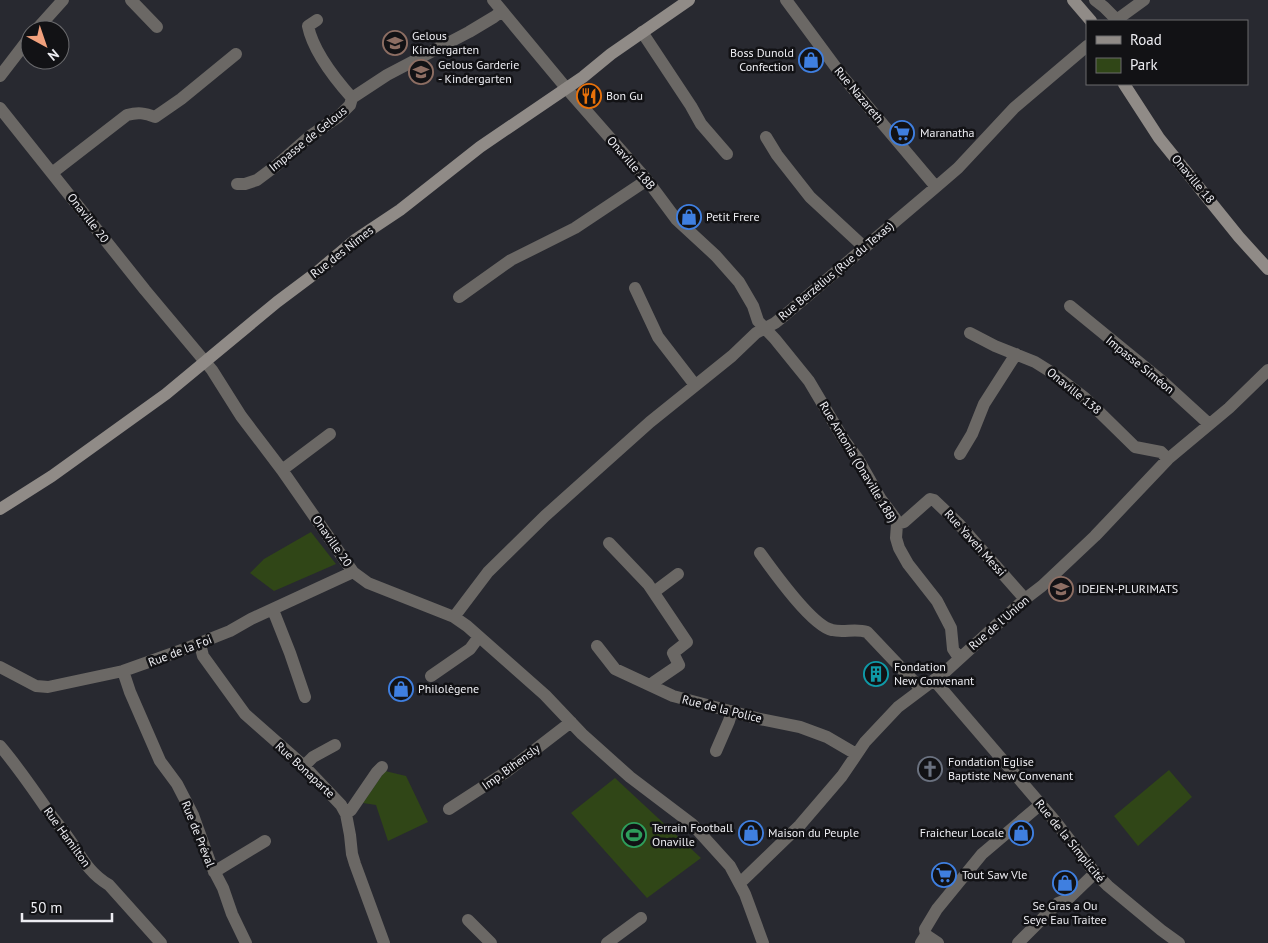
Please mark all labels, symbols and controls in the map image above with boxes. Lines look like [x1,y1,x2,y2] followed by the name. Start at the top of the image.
[20,20,70,70] north arrow
[1086,20,1248,85] legend
[412,28,479,57] place label: Gelous Kindergarten
[382,30,408,56] school or university icon: Gelous Kindergarten
[1130,30,1162,49] text: Road
[44,45,63,65] text: N
[730,45,794,74] place label: Boss Dunold Confection
[798,47,824,73] shop icon: Boss Dunold Confection
[1130,55,1158,74] text: Park
[438,57,519,86] place label: Gelous Garderie - Kindergarten
[408,59,434,85] school or university icon: Gelous Garderie - Kindergarten
[831,63,887,126] street label: Rue Nazareth
[576,83,602,109] restaurant icon: Bon Gu
[606,88,643,103] place label: Bon Gu
[266,103,350,175] street label: Impasse de Gelous
[889,120,915,146] supermarket icon: Maranatha
[920,125,975,140] place label: Maranatha
[604,133,659,193] street label: Onaville 18B
[1169,151,1218,206] street label: Onaville 18
[64,190,113,246] street label: Onaville 20
[676,204,702,230] shop icon: Petit Frere
[706,209,759,224] place label: Petit Frere
[775,218,896,323] street label: Rue Berzélius (Rue du Texas)
[307,222,376,281] street label: Rue des Nimes
[1103,333,1177,397] street label: Impasse Siméon
[1044,364,1105,417] street label: Onaville 138
[816,399,900,525] street label: Rue Antonia (Onaville 18B)
[941,506,1009,579] street label: Rue Yaveh Messi
[309,512,356,570] street label: Onaville 20
[1048,576,1074,602] school or university icon: IDEJEN-PLURIMATS
[1078,581,1178,596] place label: IDEJEN-PLURIMATS
[965,592,1032,653] street label: Rue de l'Union
[146,632,214,670] street label: Rue de la Foi
[894,659,974,688] place label: Fondation New Convenant
[863,661,889,687] building icon: Fondation New Convenant
[388,676,414,702] shop icon: Philolègene
[418,681,479,696] place label: Philolègene
[681,691,764,726] street label: Rue de la Police
[273,738,338,801] street label: Rue Bonaparte
[479,740,543,793] street label: Imp. Bihensly
[948,754,1073,783] place label: Fondation Eglise Baptiste New Convenant
[917,756,943,782] church icon: Fondation Eglise Baptiste New Convenant
[1032,796,1108,885] street label: Rue de la Simplicité
[178,799,219,870] street label: Rue de Préval
[41,804,94,870] street label: Rue Hamilton
[652,820,733,849] place label: Terrain Football Onaville
[738,820,764,846] shop icon: Maison du Peuple
[1008,820,1034,846] shop icon: Fraicheur Locale
[621,822,647,848] sports icon: Terrain Football Onaville
[768,825,859,840] place label: Maison du Peuple
[920,825,1004,840] place label: Fraicheur Locale
[931,862,957,888] supermarket icon: Tout Saw Vle
[962,867,1027,882] place label: Tout Saw Vle
[1052,870,1078,896] shop icon: Se Gras a Ou Seye Eau Traitee
[22,890,112,922] scale bar
[30,898,63,917] text: 50 m
[1023,898,1107,927] place label: Se Gras a Ou Seye Eau Traitee

